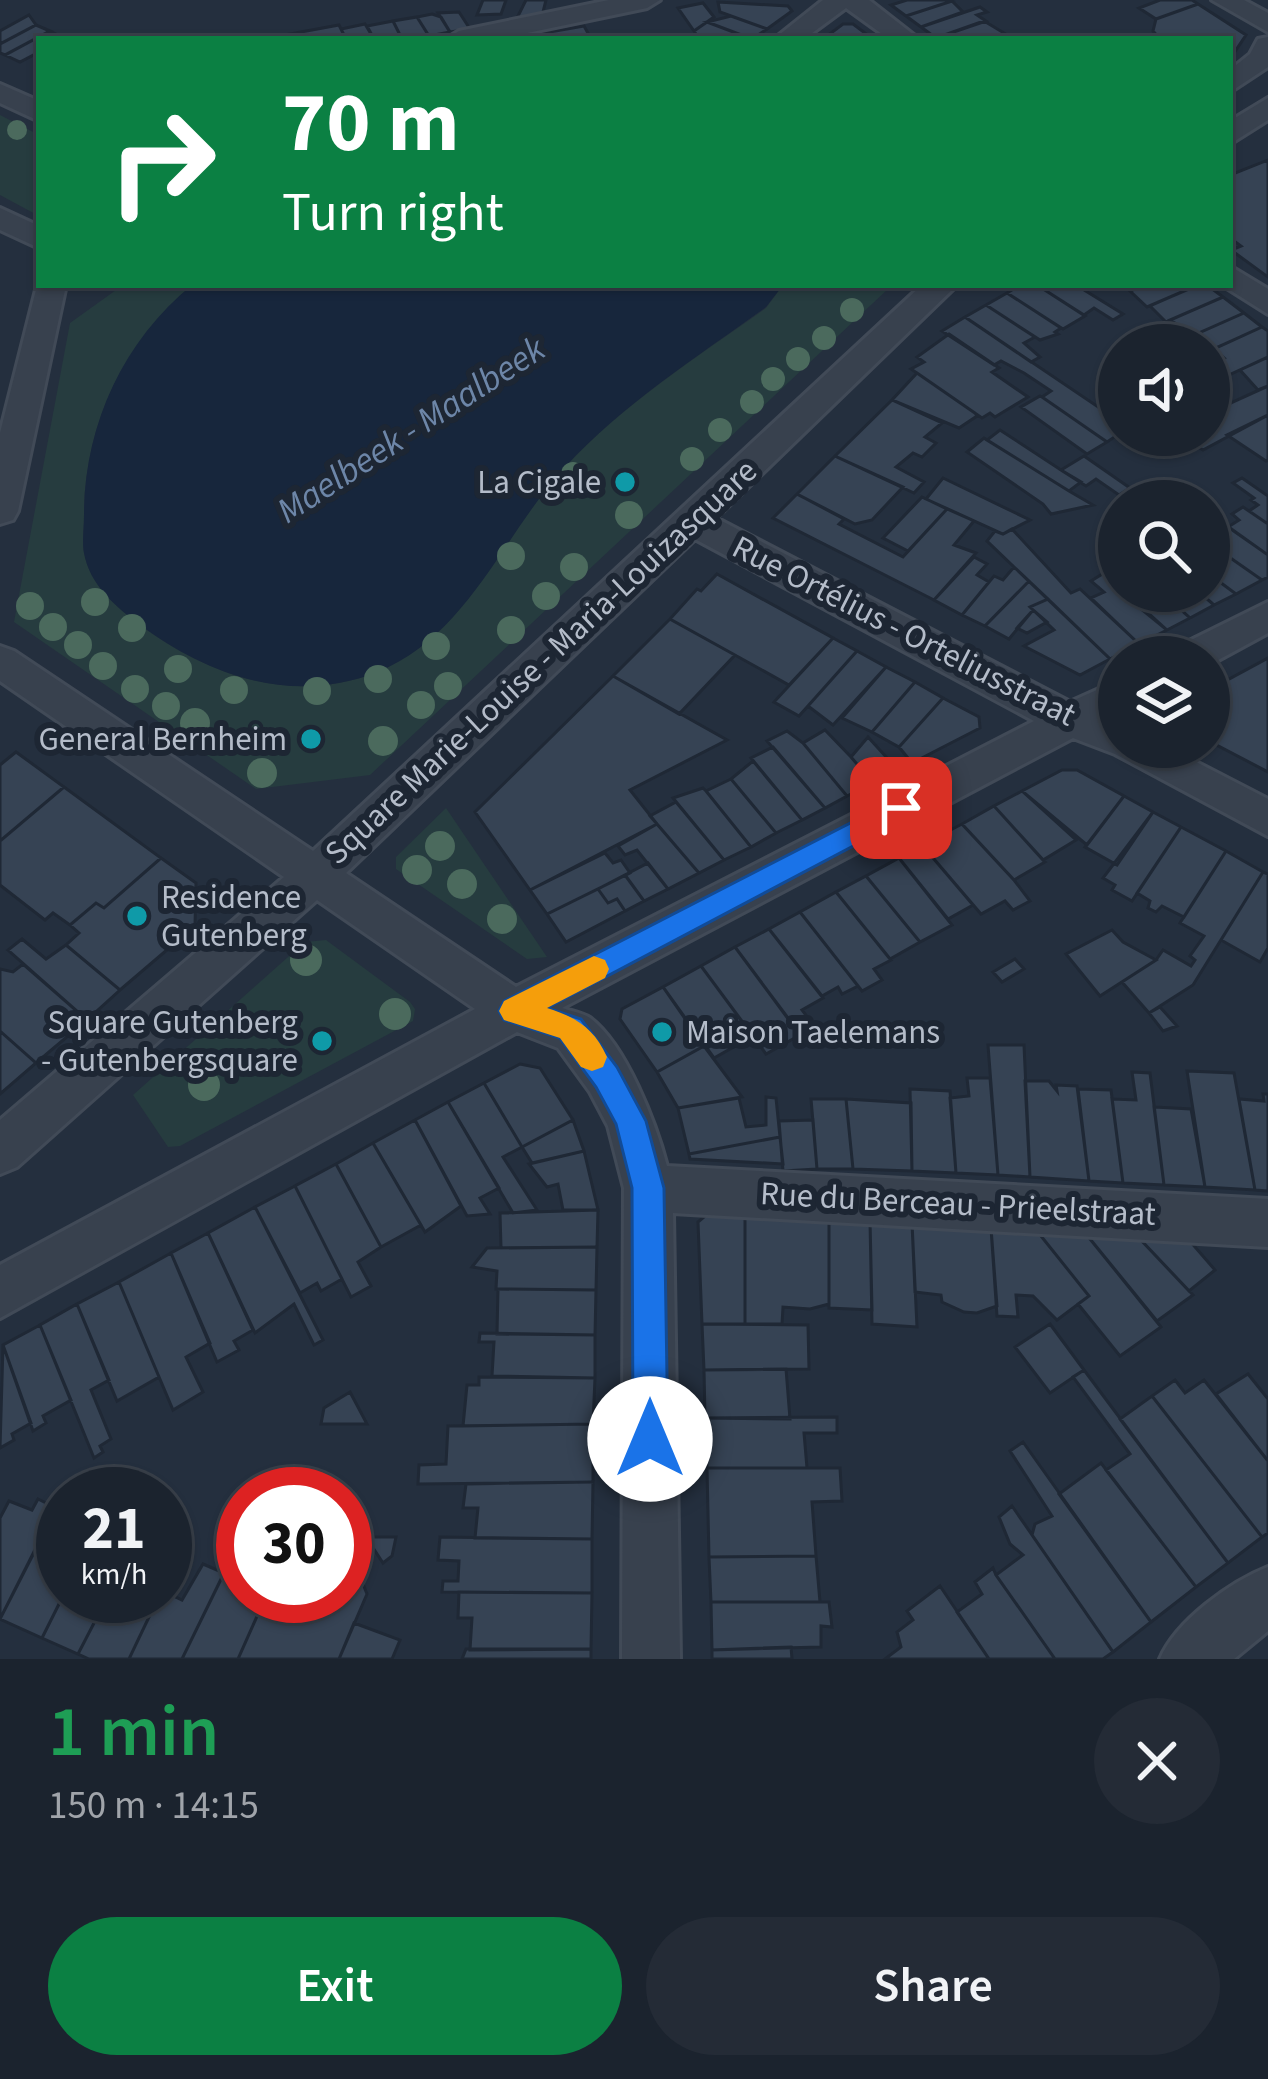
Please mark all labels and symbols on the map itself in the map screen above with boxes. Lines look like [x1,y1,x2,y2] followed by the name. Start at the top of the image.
[267,323,556,536] water label: Maelbeek - Maalbeek
[314,448,768,876] street label: Square Marie-Louise - Maria-Louizasquare
[477,459,601,506] place label: La Cigale
[612,469,638,495] marker: La Cigale
[724,524,1084,738] street label: Rue Ortélius - Orteliusstraat
[38,716,287,763] place label: General Bernheim
[298,726,324,752] marker: General Bernheim
[850,757,952,859] pin
[161,874,307,959] place label: Residence Gutenberg
[124,903,150,929] marker: Residence Gutenberg
[41,999,298,1084] place label: Square Gutenberg - Gutenbergsquare
[686,1009,940,1056] place label: Maison Taelemans
[649,1019,675,1045] marker: Maison Taelemans
[309,1028,335,1054] marker: Square Gutenberg - Gutenbergsquare
[759,1170,1157,1238] street label: Rue du Berceau - Prieelstraat
[587,1376,713,1502] position arrow
[216,1467,372,1623] speed limit sign: 30

